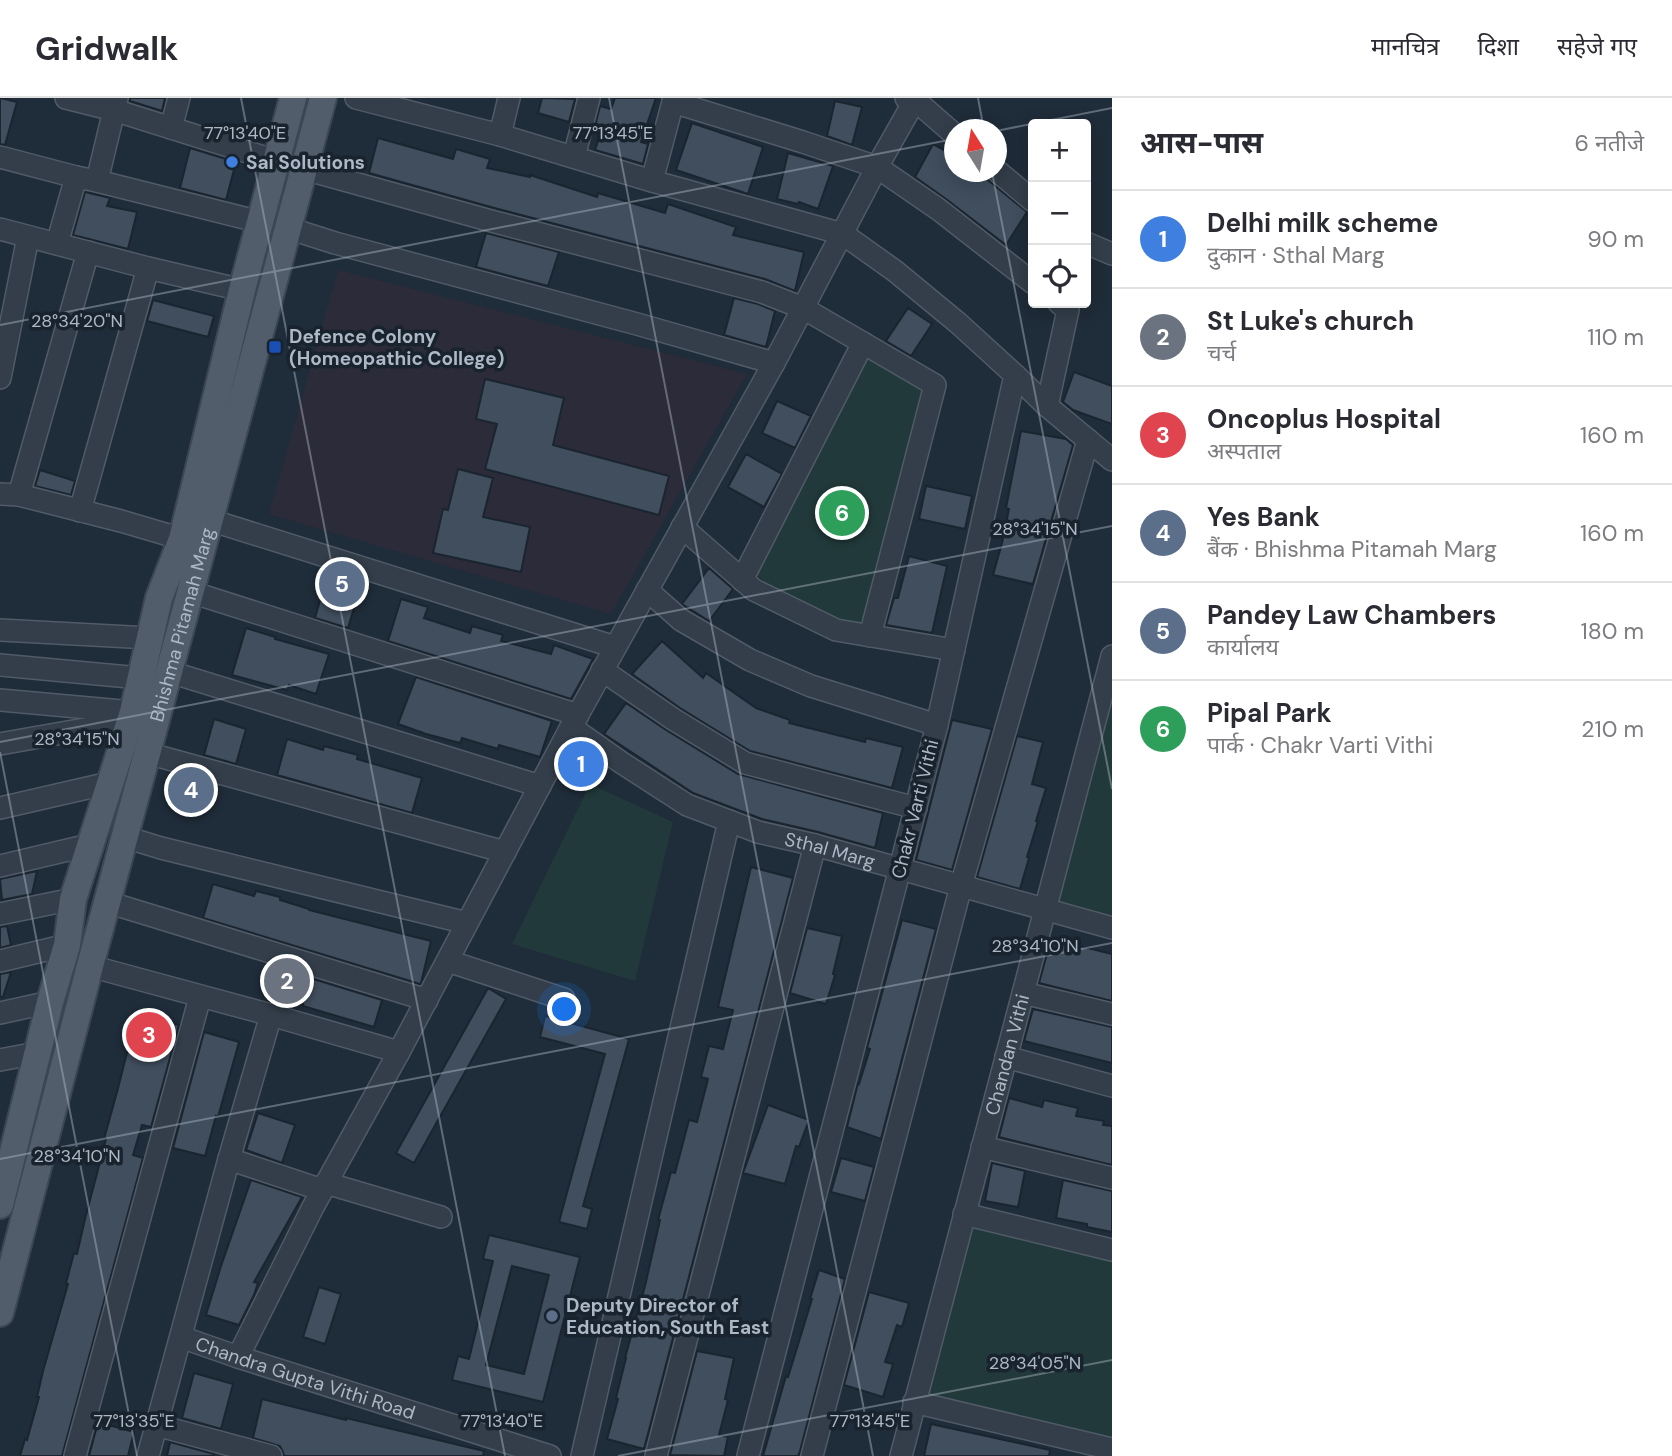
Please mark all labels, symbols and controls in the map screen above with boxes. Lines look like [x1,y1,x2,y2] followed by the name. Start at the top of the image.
[35,27,178,70] text: Gridwalk
[1371,31,1440,62] text: मानचित्र
[1478,31,1519,62] text: दिशा
[1557,31,1637,62] text: सहेजे गए
[944,119,1007,182] north arrow
[1028,119,1091,308] map controls
[1028,119,1091,182] button: +
[204,121,286,145] text: 77°13'40"E
[573,121,653,145] text: 77°13'45"E
[1140,123,1263,162] text: आस-पास
[1575,128,1644,158] text: 6 नतीजे
[246,150,365,175] place label: Sai Solutions
[224,154,240,170] marker: Sai Solutions
[1028,182,1091,245] button: −
[1207,206,1438,240] text: Delhi milk scheme
[1159,224,1167,254] text: 1
[1587,224,1644,254] text: 90 m
[1207,240,1385,270] text: दुकान · Sthal Marg
[1028,245,1091,308] button: locate
[1207,304,1414,338] text: St Luke's church
[31,309,123,333] text: 28°34'20"N
[1156,322,1170,352] text: 2
[1587,322,1644,352] text: 110 m
[289,324,504,371] place label: Defence Colony (Homeopathic College)
[1207,338,1236,368] text: चर्च
[267,339,283,355] marker: Defence Colony (Homeopathic College)
[1207,402,1441,436] text: Oncoplus Hospital
[1156,420,1170,450] text: 3
[1580,420,1644,450] text: 160 m
[1207,436,1281,466] text: अस्पताल
[819,487,865,539] pin: 6
[1207,500,1320,534] text: Yes Bank
[992,517,1078,541] text: 28°34'15"N
[1156,518,1170,548] text: 4
[1580,518,1644,548] text: 160 m
[144,524,220,724] street label: Bhishma Pitamah Marg
[1207,534,1497,564] text: बैंक · Bhishma Pitamah Marg
[319,558,365,610] pin: 5
[1207,598,1496,632] text: Pandey Law Chambers
[1156,616,1170,646] text: 5
[1580,616,1644,646] text: 180 m
[1207,632,1279,662] text: कार्यालय
[1207,696,1331,730] text: Pipal Park
[1156,714,1170,744] text: 6
[1581,714,1644,744] text: 210 m
[34,727,120,751] text: 28°34'15"N
[1207,730,1433,760] text: पार्क · Chakr Varti Vithi
[886,737,944,881] street label: Chakr Varti Vithi
[558,738,604,790] pin: 1
[168,764,214,816] pin: 4
[782,826,879,874] street label: Sthal Marg
[991,934,1079,958] text: 28°34'10"N
[264,955,310,1007] pin: 2
[979,991,1035,1118] street label: Chandan Vithi
[547,992,581,1026] your location
[126,1009,172,1061] pin: 3
[33,1144,121,1168] text: 28°34'10"N
[566,1293,769,1340] place label: Deputy Director of Education, South East
[544,1308,560,1324] marker: Deputy Director of Education, South East
[192,1331,418,1425] street label: Chandra Gupta Vithi Road
[989,1351,1081,1375] text: 28°34'05"N
[93,1409,175,1433] text: 77°13'35"E
[461,1409,543,1433] text: 77°13'40"E
[830,1409,910,1433] text: 77°13'45"E

